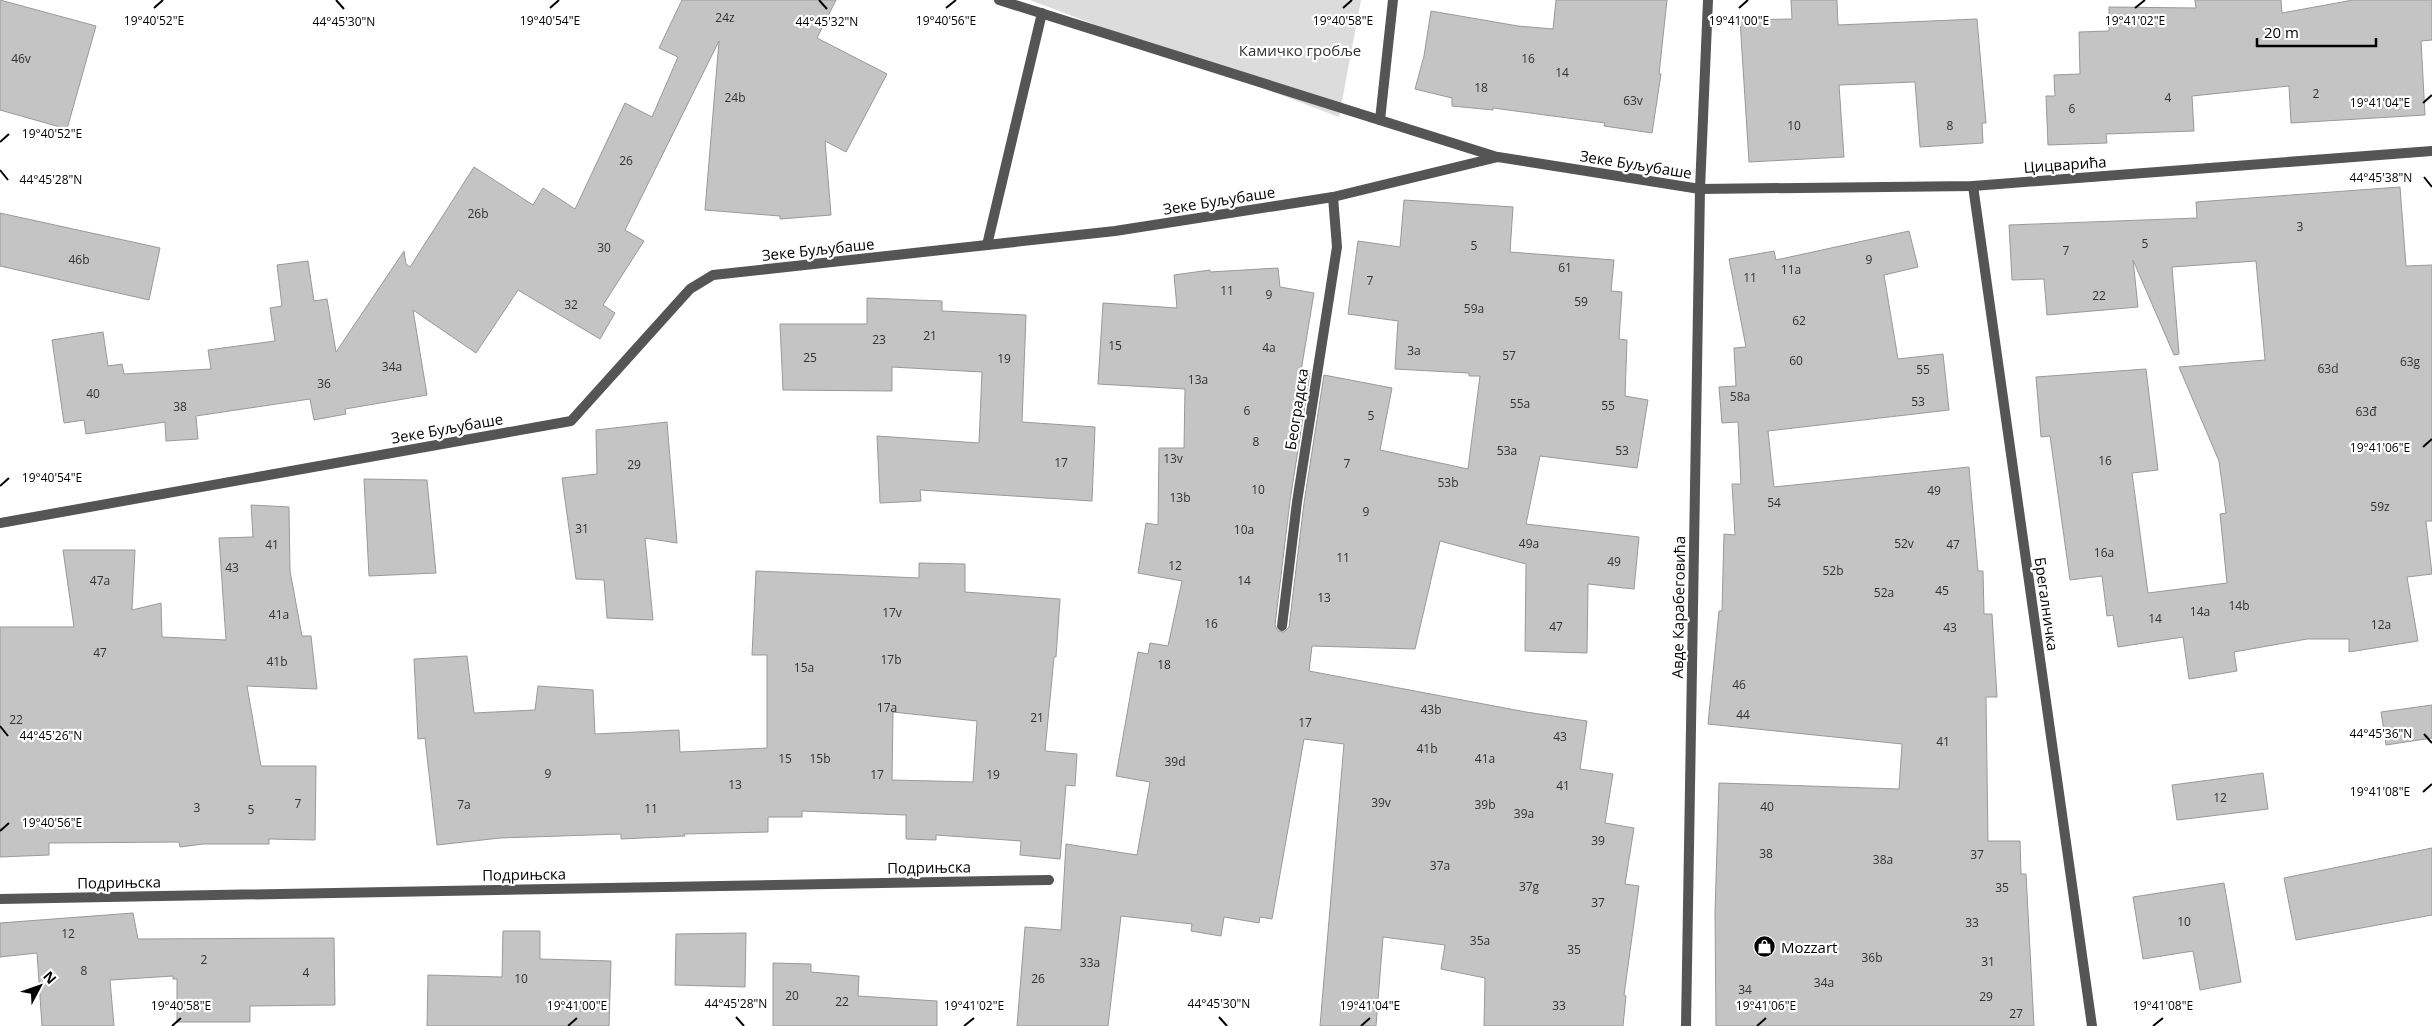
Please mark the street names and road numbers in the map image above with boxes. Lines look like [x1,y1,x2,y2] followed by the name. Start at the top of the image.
[1579,145,1693,183] street label: Зеке Буљубаше
[2023,151,2107,177] street label: Цицварића
[1162,181,1276,219] street label: Зеке Буљубаше
[761,233,875,265] street label: Зеке Буљубаше
[1280,367,1312,451] street label: Београдска
[390,408,504,448] street label: Зеке Буљубаше
[1667,536,1689,678] street label: Авде Карабеговића
[2031,556,2063,652] street label: Брегалничка
[887,856,971,878] street label: Подрињска
[482,863,566,885] street label: Подрињска
[77,871,161,893] street label: Подрињска

